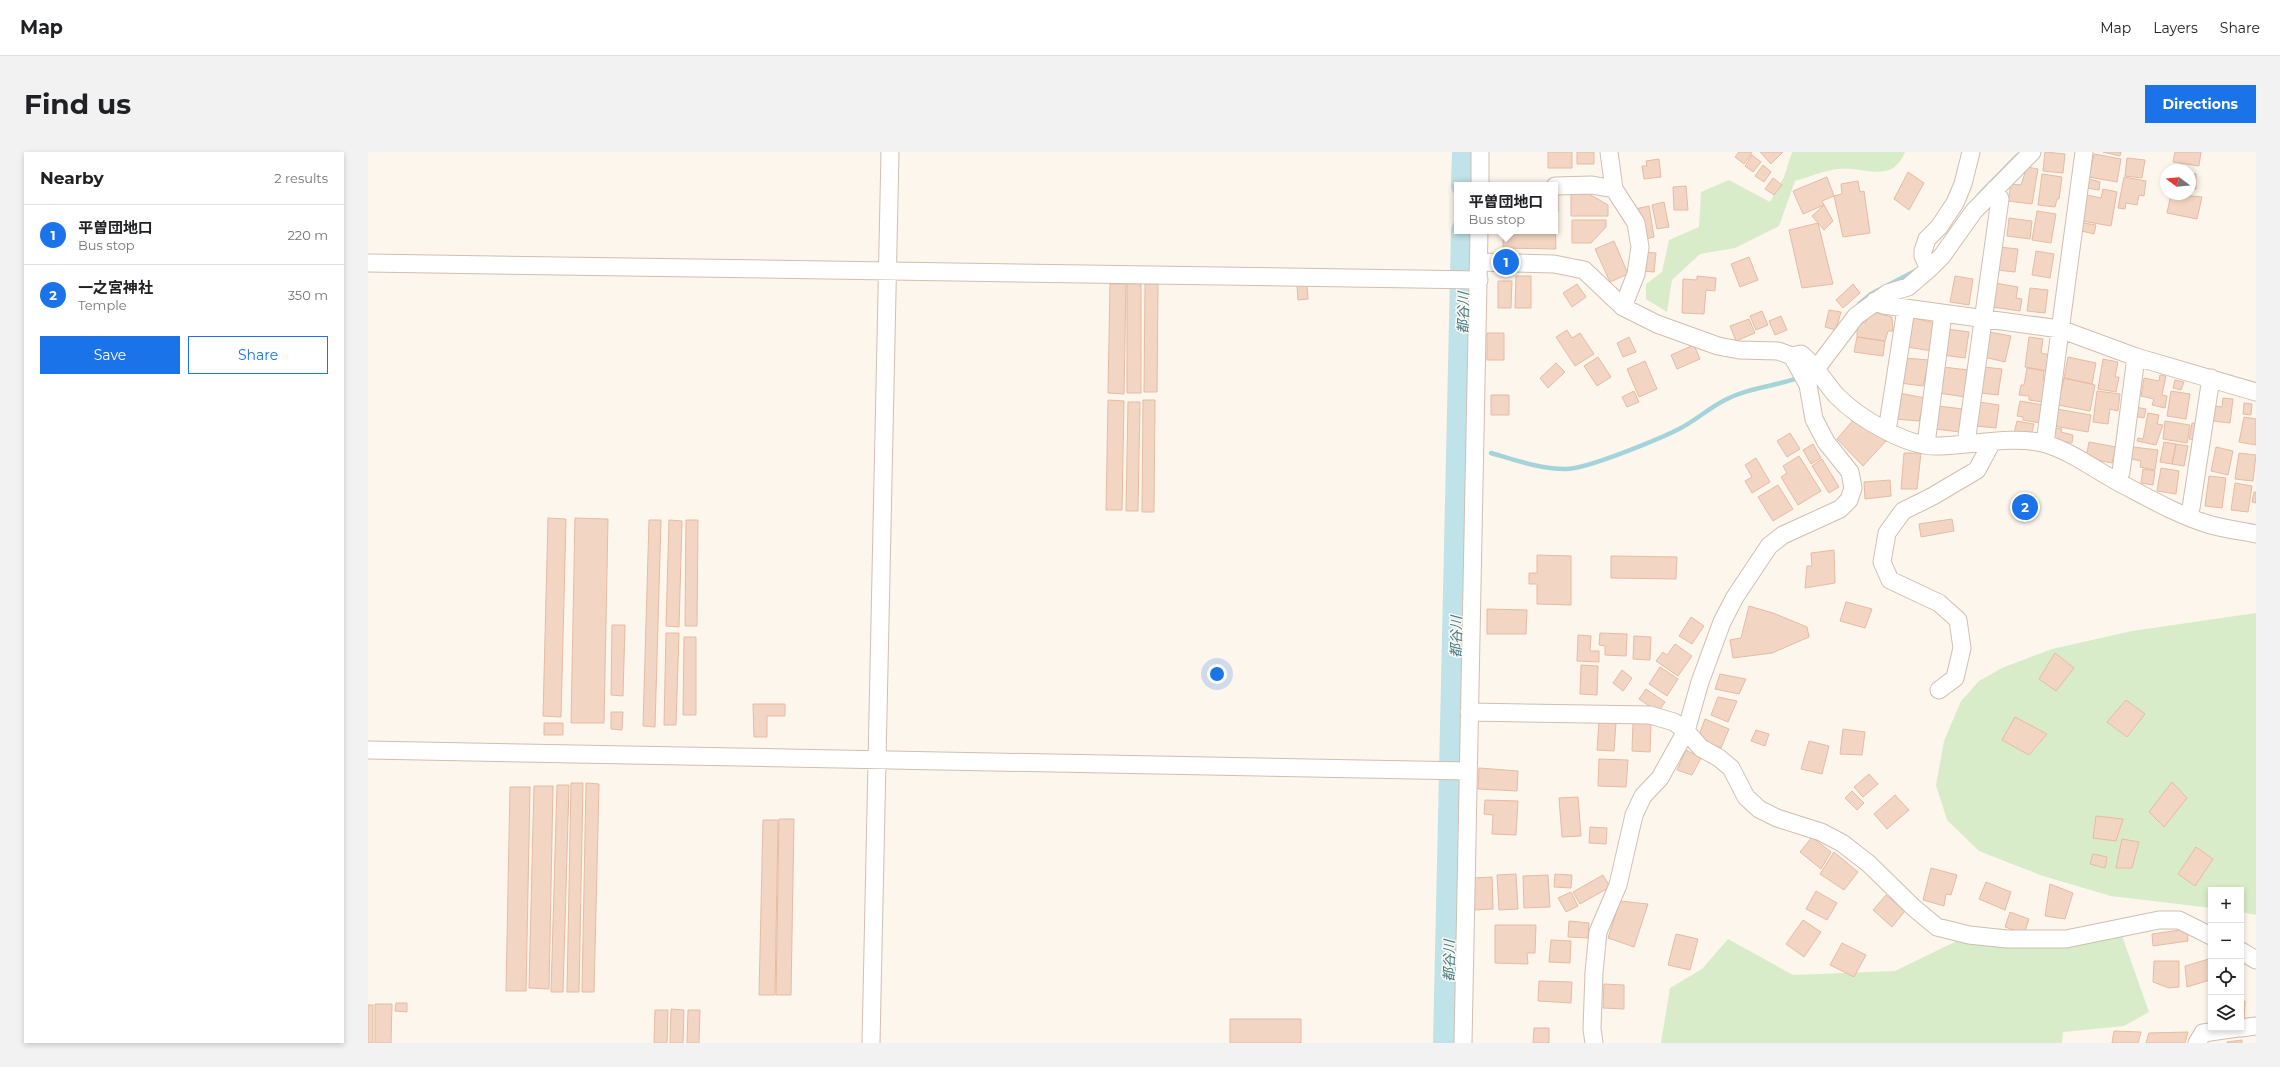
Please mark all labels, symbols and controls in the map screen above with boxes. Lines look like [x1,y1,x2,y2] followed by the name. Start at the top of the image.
[20,16,63,39] text: Map
[2100,19,2131,37] text: Map
[2153,19,2198,37] text: Layers
[2220,19,2260,37] text: Share
[2145,85,2256,123] button: Directions
[24,87,131,121] text: Find us
[2160,164,2196,200] north arrow
[40,168,104,188] text: Nearby
[274,170,328,186] text: 2 results
[1454,182,1558,234] popup
[1468,192,1544,211] text: 平曽団地口
[1468,211,1525,227] text: Bus stop
[78,218,153,237] text: 平曽団地口
[50,227,56,243] text: 1
[287,227,328,243] text: 220 m
[78,237,135,253] text: Bus stop
[1493,247,1519,277] pin: 1
[78,278,153,297] text: 一之宮神社
[49,287,57,303] text: 2
[288,287,328,303] text: 350 m
[1454,290,1472,334] water label: 都谷川
[78,297,127,313] text: Temple
[40,336,180,374] button: Save
[188,336,328,374] button: Share
[2012,492,2038,522] pin: 2
[1447,614,1465,658] water label: 都谷川
[1207,664,1227,684] your location
[2208,887,2244,1031] map controls
[2208,887,2244,923] button: +
[2208,923,2244,959] button: −
[1440,938,1458,982] water label: 都谷川
[2208,959,2244,995] button: locate
[2208,995,2244,1031] button: layers

